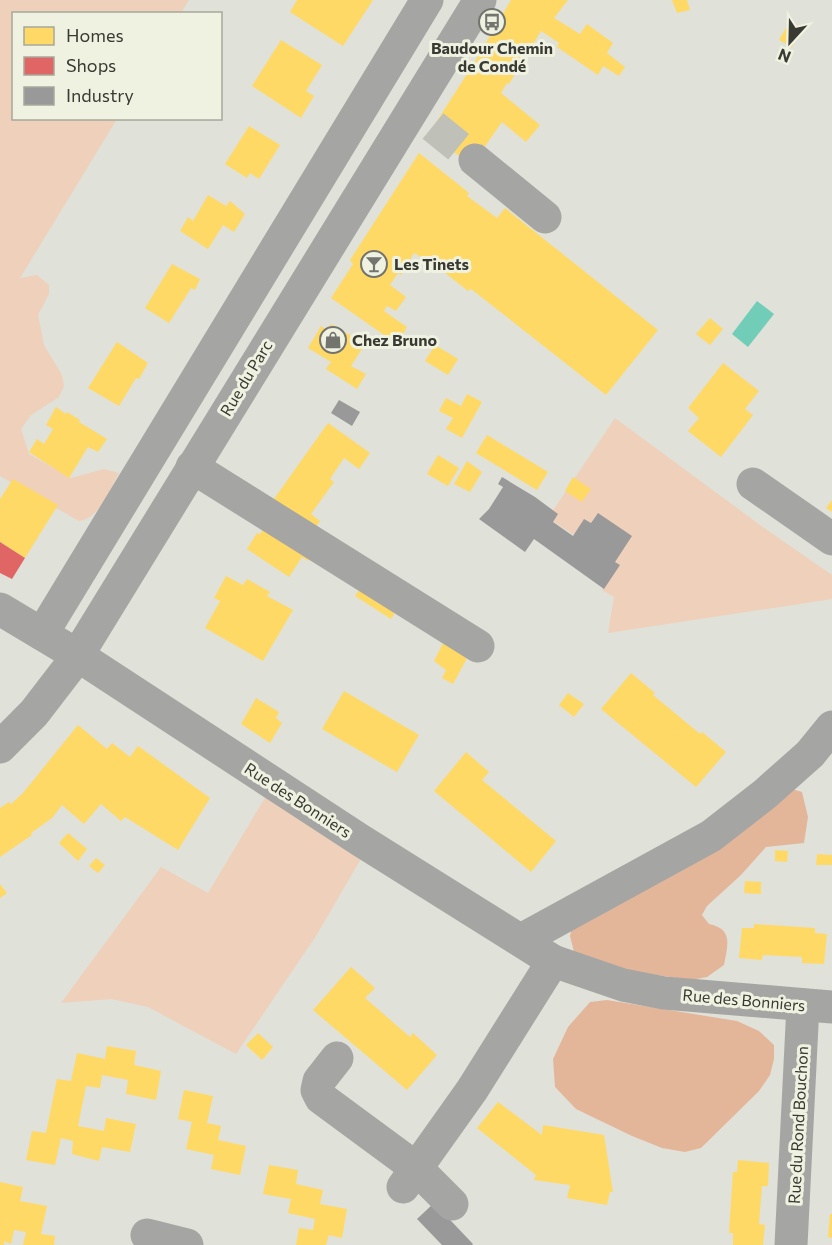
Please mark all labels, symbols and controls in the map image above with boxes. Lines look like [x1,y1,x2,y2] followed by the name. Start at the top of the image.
[477,7,507,37] bus stop icon: Baudour Chemin de Condé
[12,12,222,120] legend
[760,12,820,72] north arrow
[66,24,124,46] text: Homes
[431,38,553,75] place label: Baudour Chemin de Condé
[775,45,793,67] text: N
[66,54,116,76] text: Shops
[66,84,134,106] text: Industry
[359,249,389,279] bar icon: Les Tinets
[394,254,469,273] place label: Les Tinets
[318,325,348,355] shop icon: Chez Bruno
[352,330,437,349] place label: Chez Bruno
[216,336,276,419] street label: Rue du Parc
[241,758,355,841] street label: Rue des Bonniers
[682,985,806,1014] street label: Rue des Bonniers
[784,1045,811,1204] street label: Rue du Rond Bouchon

